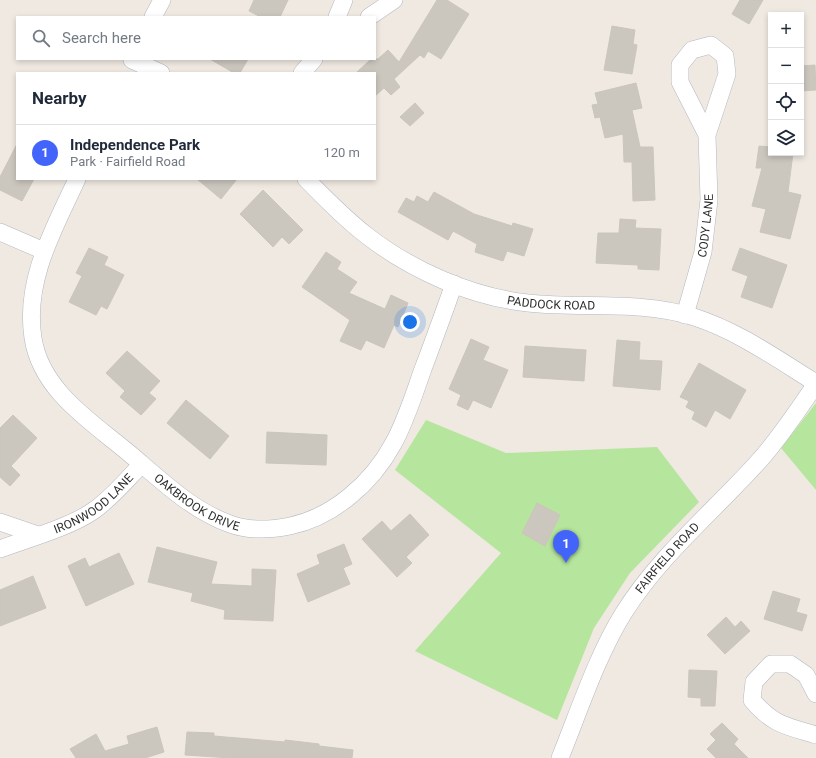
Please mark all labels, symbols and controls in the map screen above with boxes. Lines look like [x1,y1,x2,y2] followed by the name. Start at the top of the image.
[768,12,804,156] map controls
[768,12,804,48] button: +
[16,16,376,60] search box
[30,27,52,49] icon: search
[62,29,141,47] text: Search here
[768,48,804,84] button: −
[768,84,804,120] button: locate
[32,88,87,108] text: Nearby
[768,120,804,156] button: layers
[70,136,200,154] text: Independence Park
[41,145,49,160] text: 1
[323,145,360,160] text: 120 m
[70,154,185,169] text: Park · Fairfield Road
[695,194,716,259] street label: CODY LANE
[506,293,595,313] street label: PADDOCK ROAD
[400,312,420,332] your location
[52,471,136,536] street label: IRONWOOD LANE
[151,471,241,534] street label: OAKBROOK DRIVE
[632,520,702,596] street label: FAIRFIELD ROAD
[553,530,579,563] pin: 1

